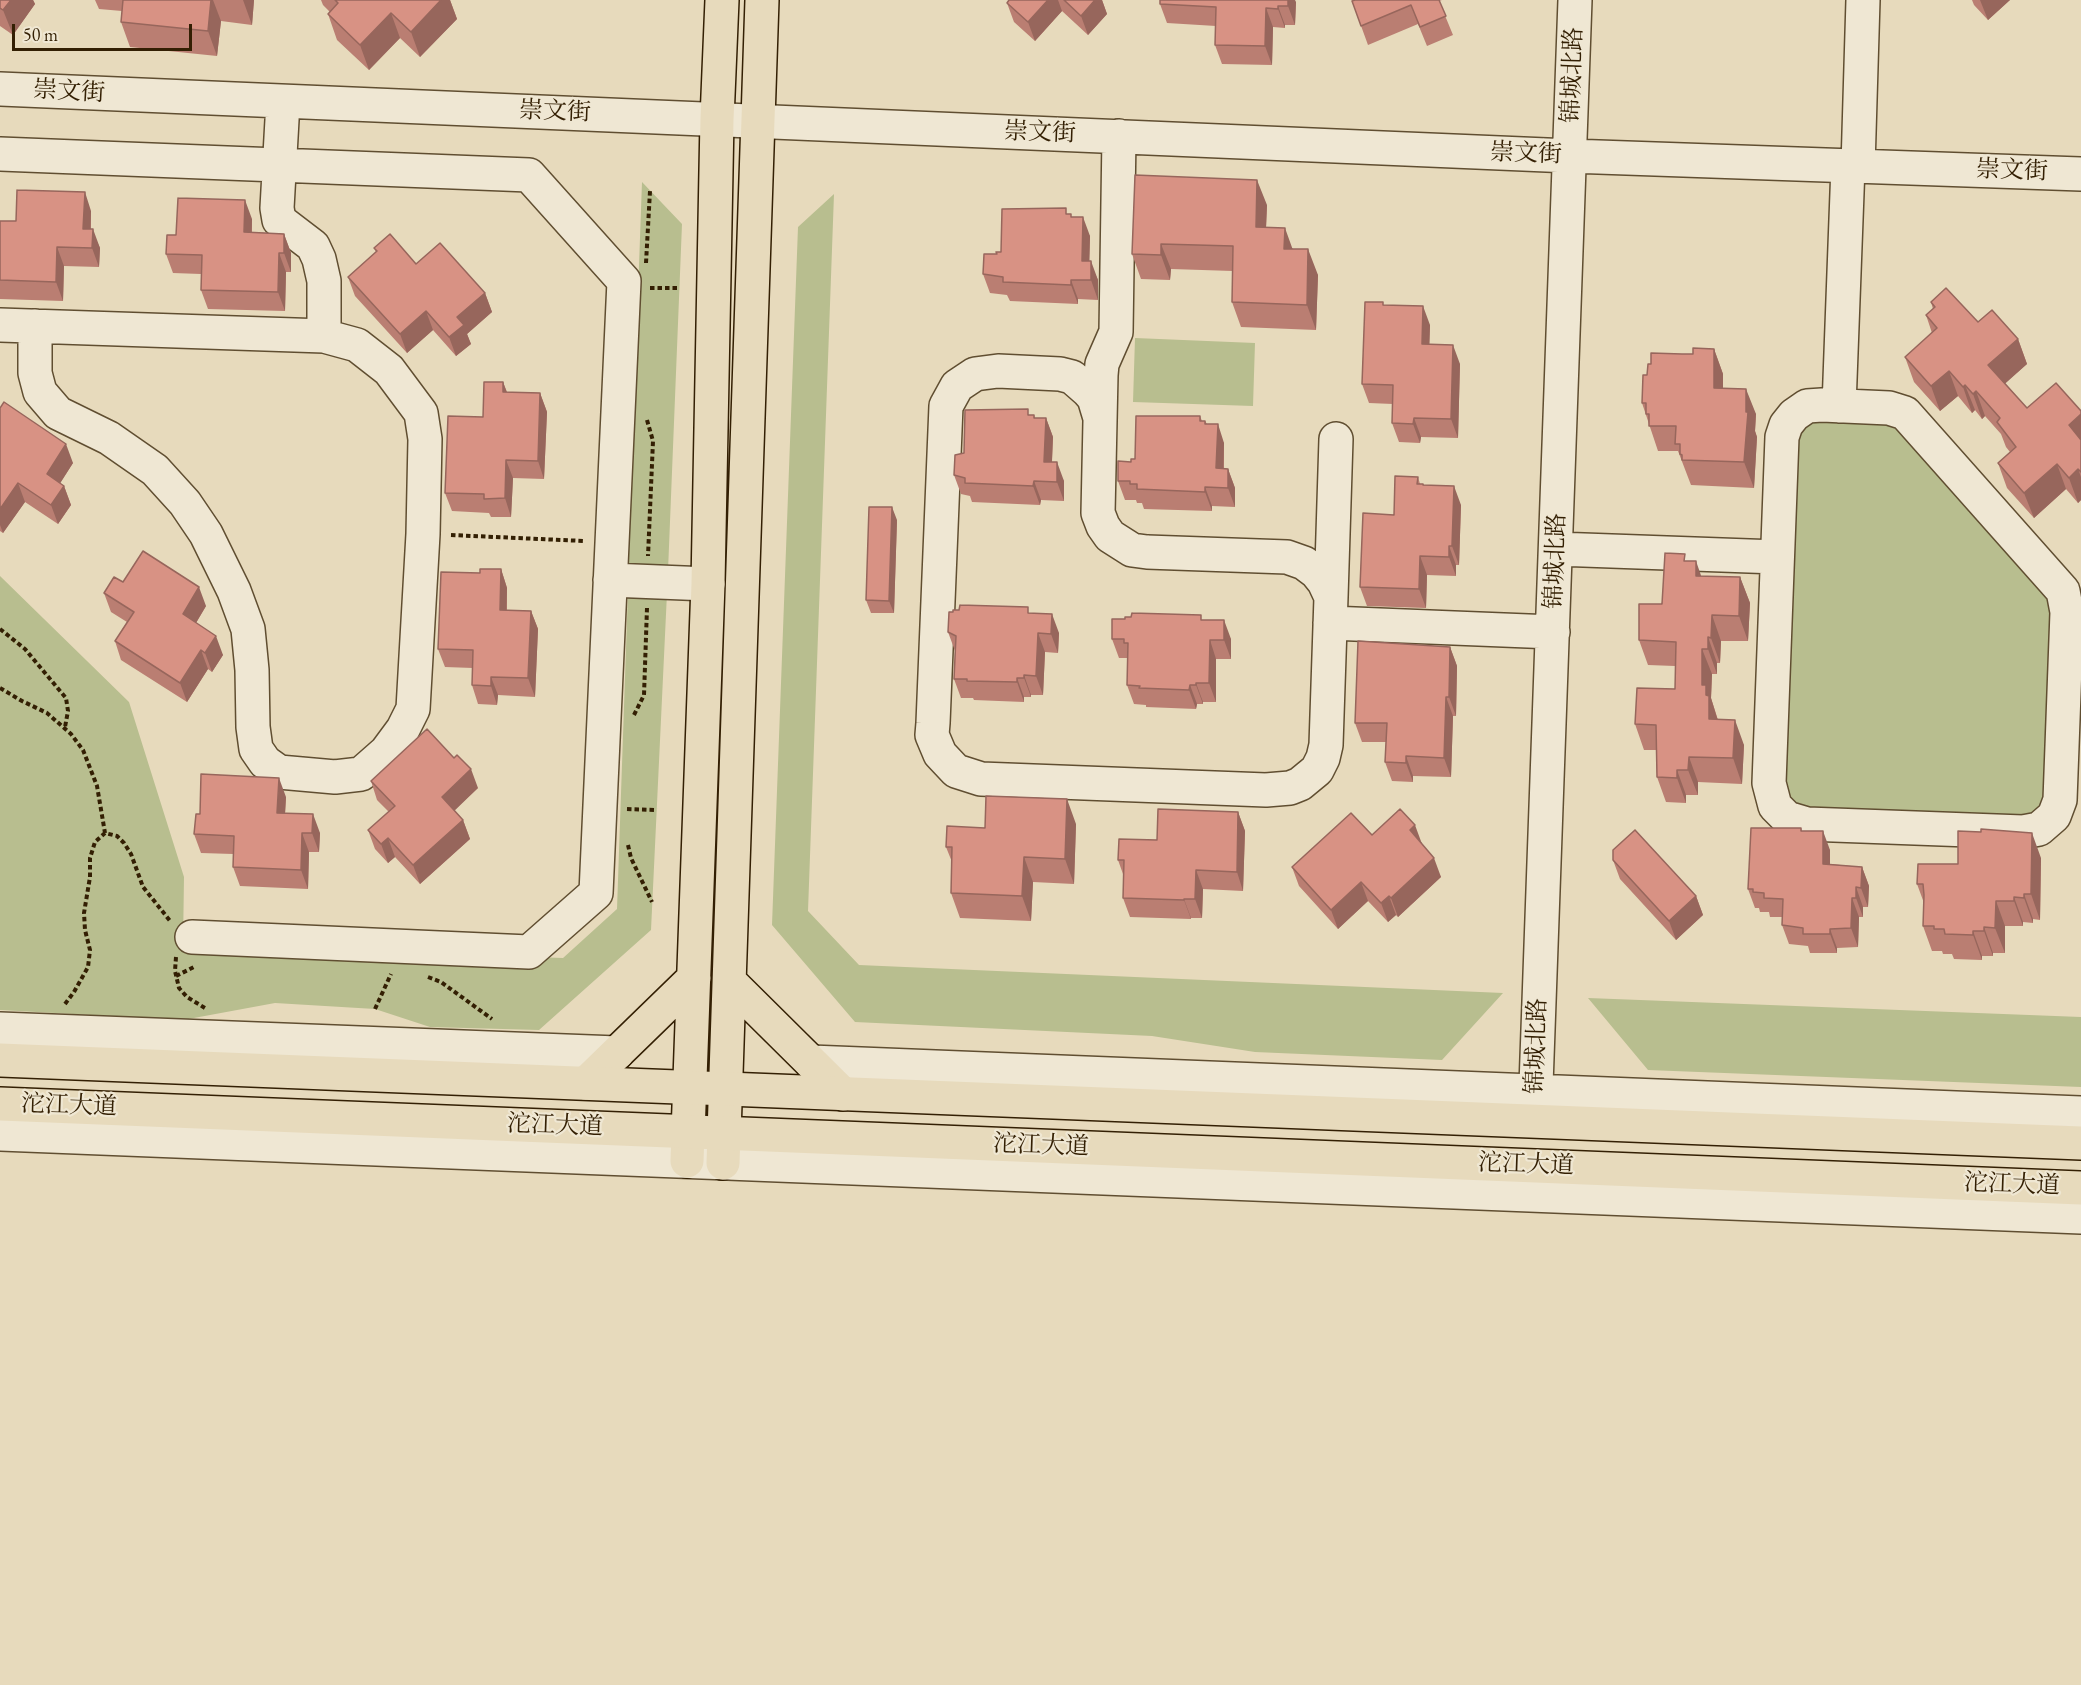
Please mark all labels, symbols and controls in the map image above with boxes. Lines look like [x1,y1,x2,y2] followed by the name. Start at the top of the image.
[15,12,195,50] scale bar
[23,23,58,46] text: 50 m
[1557,27,1589,123] street label: 锦城北路
[32,76,106,108] street label: 崇文街
[519,96,591,128] street label: 崇文街
[1004,117,1076,149] street label: 崇文街
[1490,138,1562,170] street label: 崇文街
[1976,155,2048,187] street label: 崇文街
[1540,513,1572,609] street label: 锦城北路
[1521,998,1553,1094] street label: 锦城北路
[21,1090,117,1122] street label: 沱江大道
[507,1110,603,1142] street label: 沱江大道
[993,1130,1089,1162] street label: 沱江大道
[1478,1149,1574,1181] street label: 沱江大道
[1964,1169,2060,1201] street label: 沱江大道

